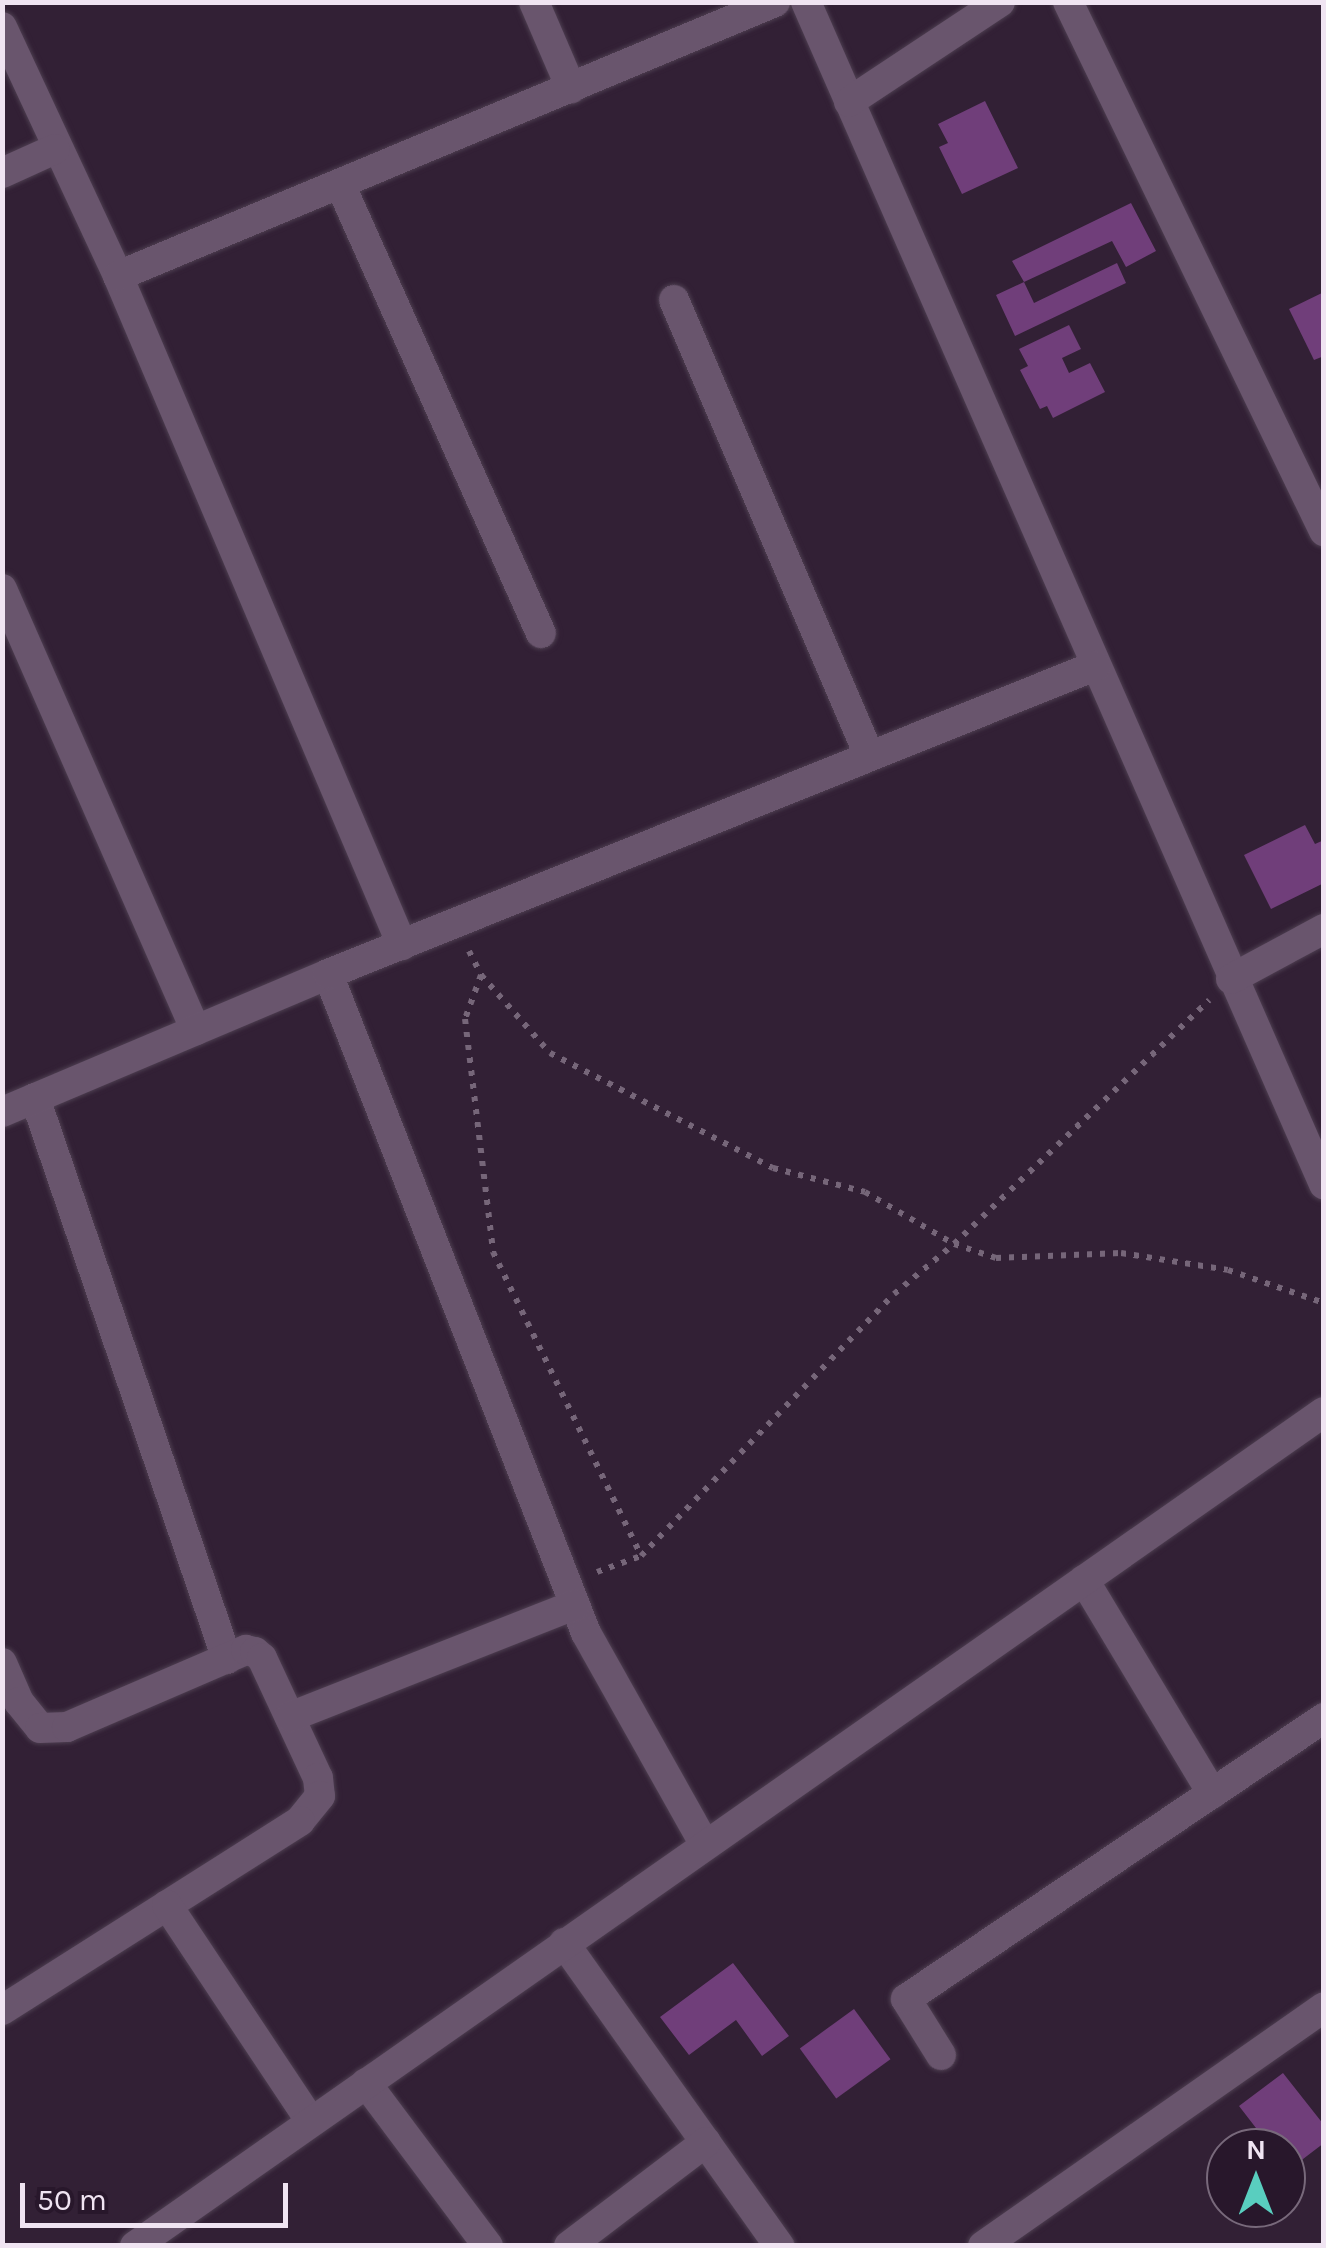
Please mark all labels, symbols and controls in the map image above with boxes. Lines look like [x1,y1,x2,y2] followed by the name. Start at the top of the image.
[1206,2128,1306,2228] north arrow
[1246,2133,1266,2166] text: N
[25,2163,292,2225] scale bar
[37,2182,107,2218] text: 50 m

